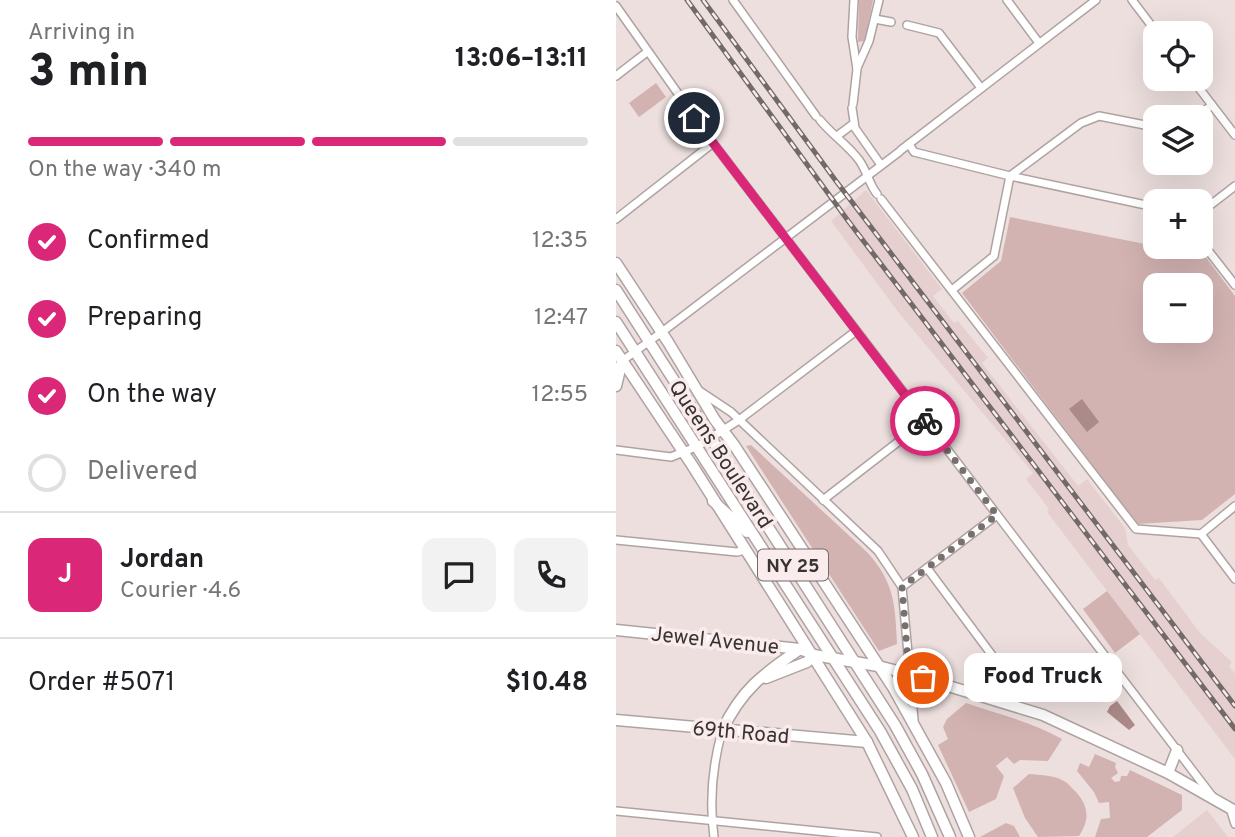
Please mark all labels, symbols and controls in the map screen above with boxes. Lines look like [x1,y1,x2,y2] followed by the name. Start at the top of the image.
[28,19,135,48] text: Arriving in
[1143,21,1213,343] map controls
[1143,21,1213,91] button: locate
[455,43,588,76] text: 13:06–13:11
[28,44,149,103] text: 3 min
[664,88,724,148] pin
[675,99,713,137] icon: home
[1143,105,1213,175] button: layers
[28,156,222,185] text: On the way · 340 m
[1143,189,1213,259] button: +
[28,223,66,261] icon: check
[87,225,210,258] text: Confirmed
[532,227,588,256] text: 12:35
[1143,273,1213,343] button: −
[28,300,66,338] icon: check
[87,302,202,335] text: Preparing
[534,304,588,333] text: 12:47
[662,375,778,534] street label: Queens Boulevard
[28,377,66,415] icon: check
[87,379,217,412] text: On the way
[532,381,588,410] text: 12:55
[890,386,960,456] courier
[906,402,944,440] icon: bike
[87,456,198,489] text: Delivered
[422,538,496,612] button: chat
[514,538,588,612] button: phone
[120,544,204,577] text: Jordan
[758,550,828,580] road number: NY 25
[58,559,72,592] text: J
[120,577,241,606] text: Courier · 4.6
[650,621,780,662] street label: Jewel Avenue
[893,648,953,708] pin
[965,654,1122,702] callout: Food Truck
[904,659,942,697] icon: bag
[983,663,1103,692] text: Food Truck
[28,667,175,700] text: Order #5071
[505,667,588,700] text: $10.48
[691,716,790,751] street label: 69th Road

